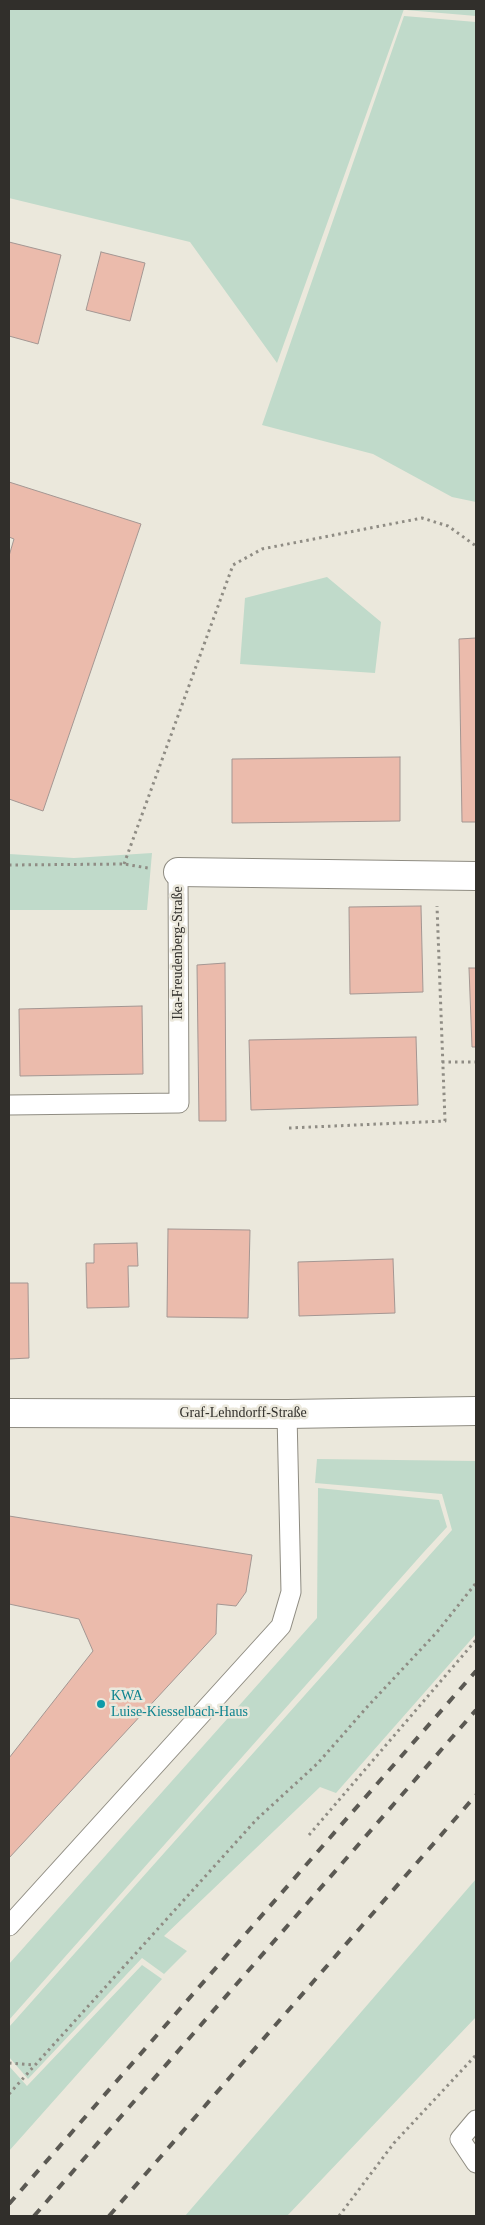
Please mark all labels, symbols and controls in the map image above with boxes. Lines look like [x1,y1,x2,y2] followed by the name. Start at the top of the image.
[170,886,186,1020] street label: Ika-Freudenberg-Straße
[179,1405,307,1421] street label: Graf-Lehndorff-Straße
[111,1688,248,1720] place label: KWA Luise-Kiesselbach-Haus
[95,1698,107,1710] marker: KWA Luise-Kiesselbach-Haus

